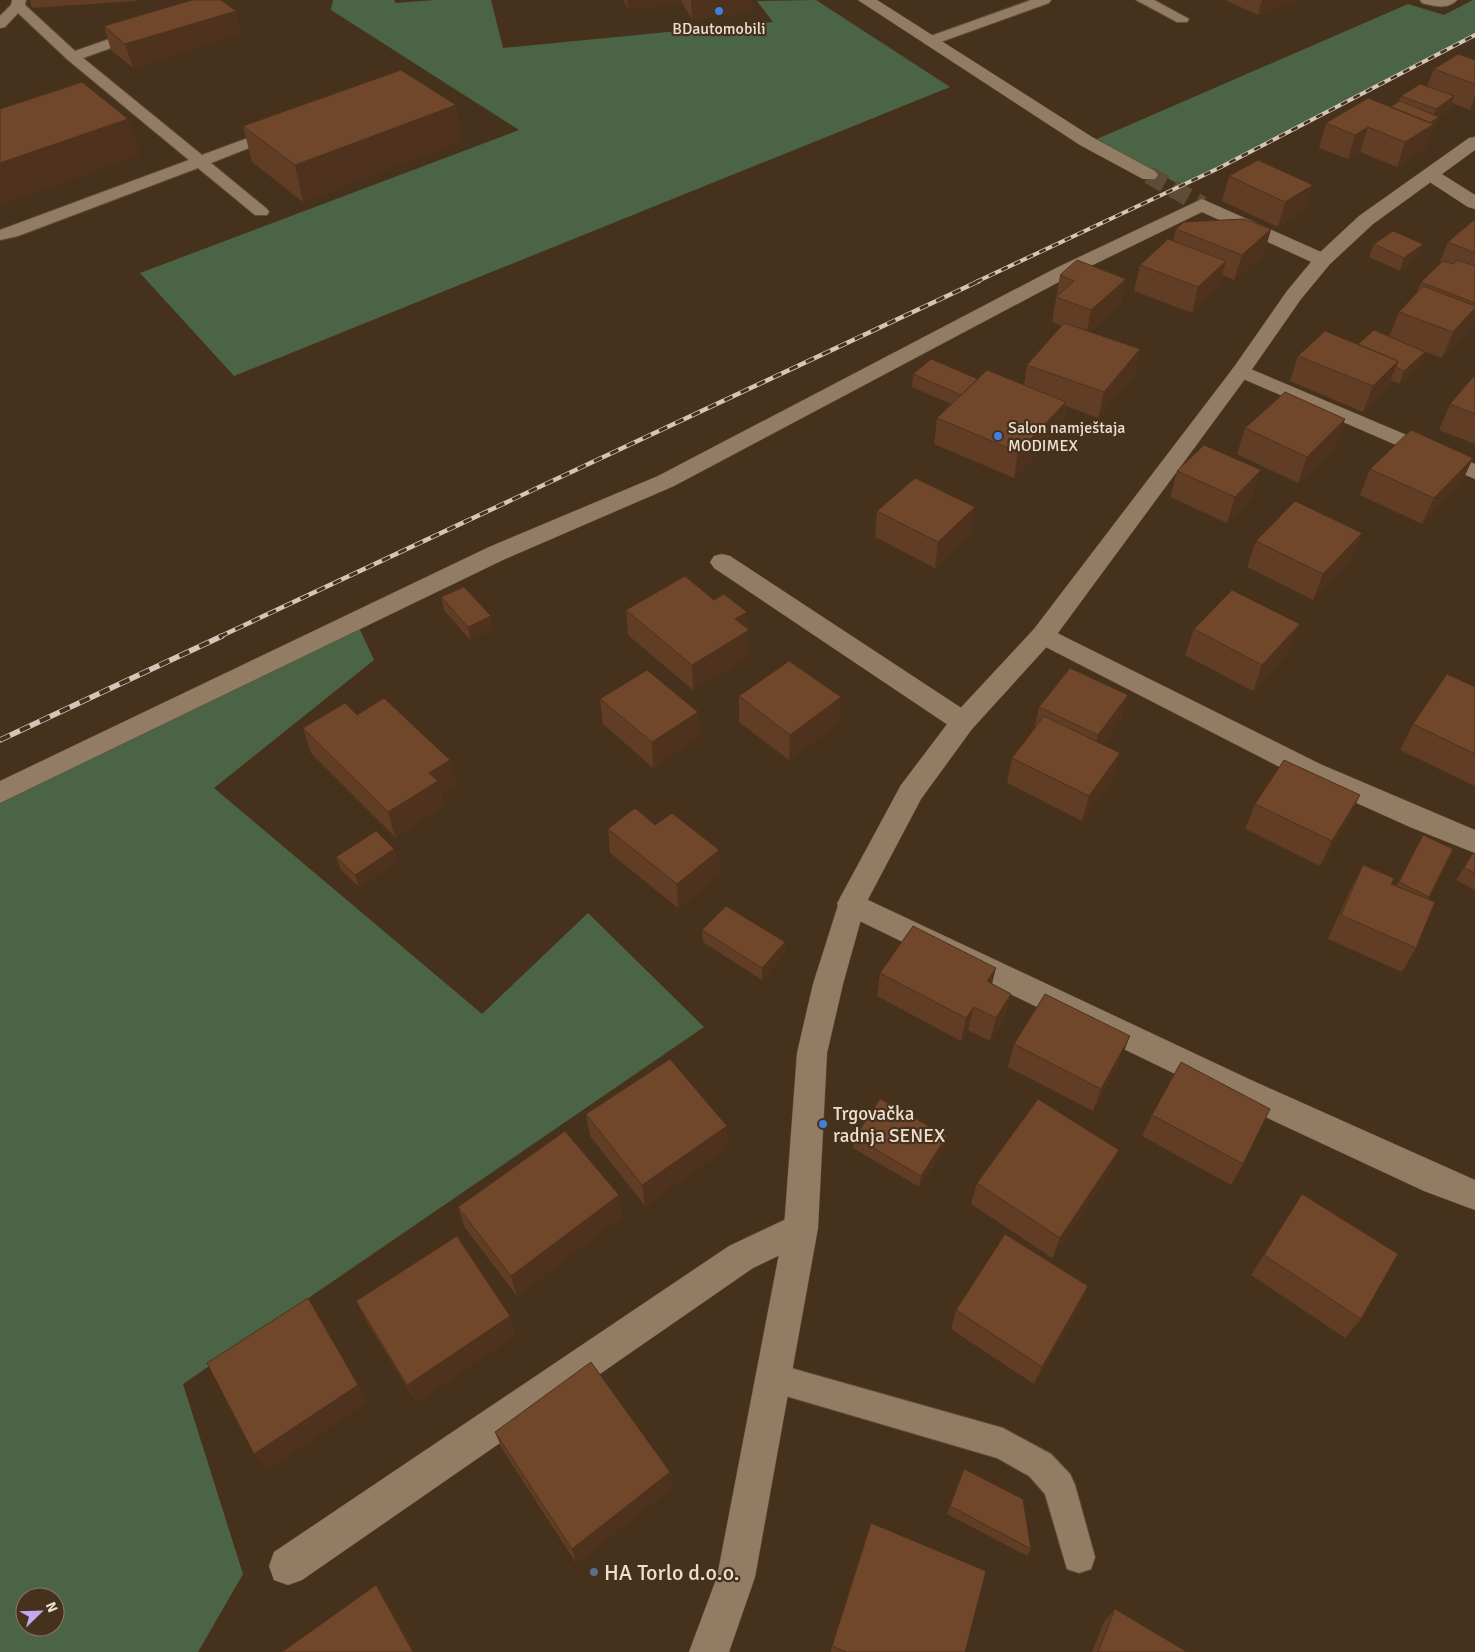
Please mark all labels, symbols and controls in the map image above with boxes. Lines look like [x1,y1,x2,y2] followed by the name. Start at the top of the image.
[713,5,725,17] marker: BDautomobili
[672,19,766,39] place label: BDautomobili
[1008,418,1125,456] place label: Salon namještaja MODIMEX
[992,430,1004,442] marker: Salon namještaja MODIMEX
[833,1102,945,1148] place label: Trgovačka radnja SENEX
[817,1118,829,1130] marker: Trgovačka radnja SENEX
[604,1559,740,1586] place label: HA Torlo d.o.o.
[588,1566,600,1578] marker: HA Torlo d.o.o.
[15,1587,65,1637] north arrow
[42,1599,61,1615] text: N

